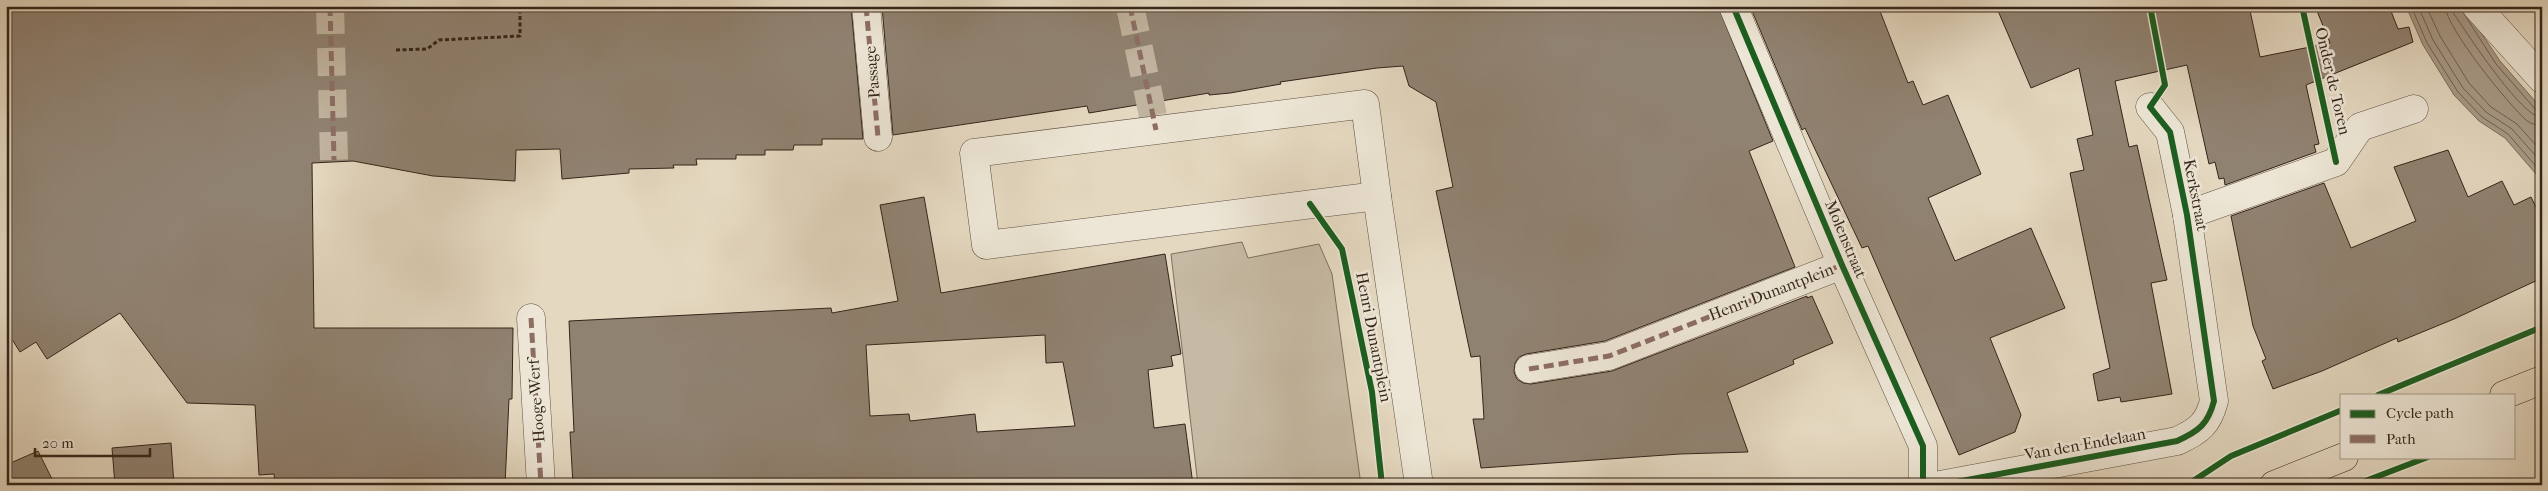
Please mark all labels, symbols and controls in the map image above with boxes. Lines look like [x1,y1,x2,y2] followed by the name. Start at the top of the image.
[2311,25,2355,137] street label: Onder de Toren
[860,45,884,99] street label: Passage
[2180,157,2212,233] street label: Kerkstraat
[1821,197,1871,281] street label: Molenstraat
[1706,259,1837,325] street label: Henri Dunantplein
[1352,270,1396,404] street label: Henri Dunantplein
[523,355,548,443] street label: Hooge Werf
[2340,394,2516,458] legend
[2386,404,2454,422] text: Cycle path
[2022,424,2148,464] street label: Van den Endelaan
[35,426,150,458] scale bar
[2386,430,2416,448] text: Path
[42,434,74,452] text: 20 m

